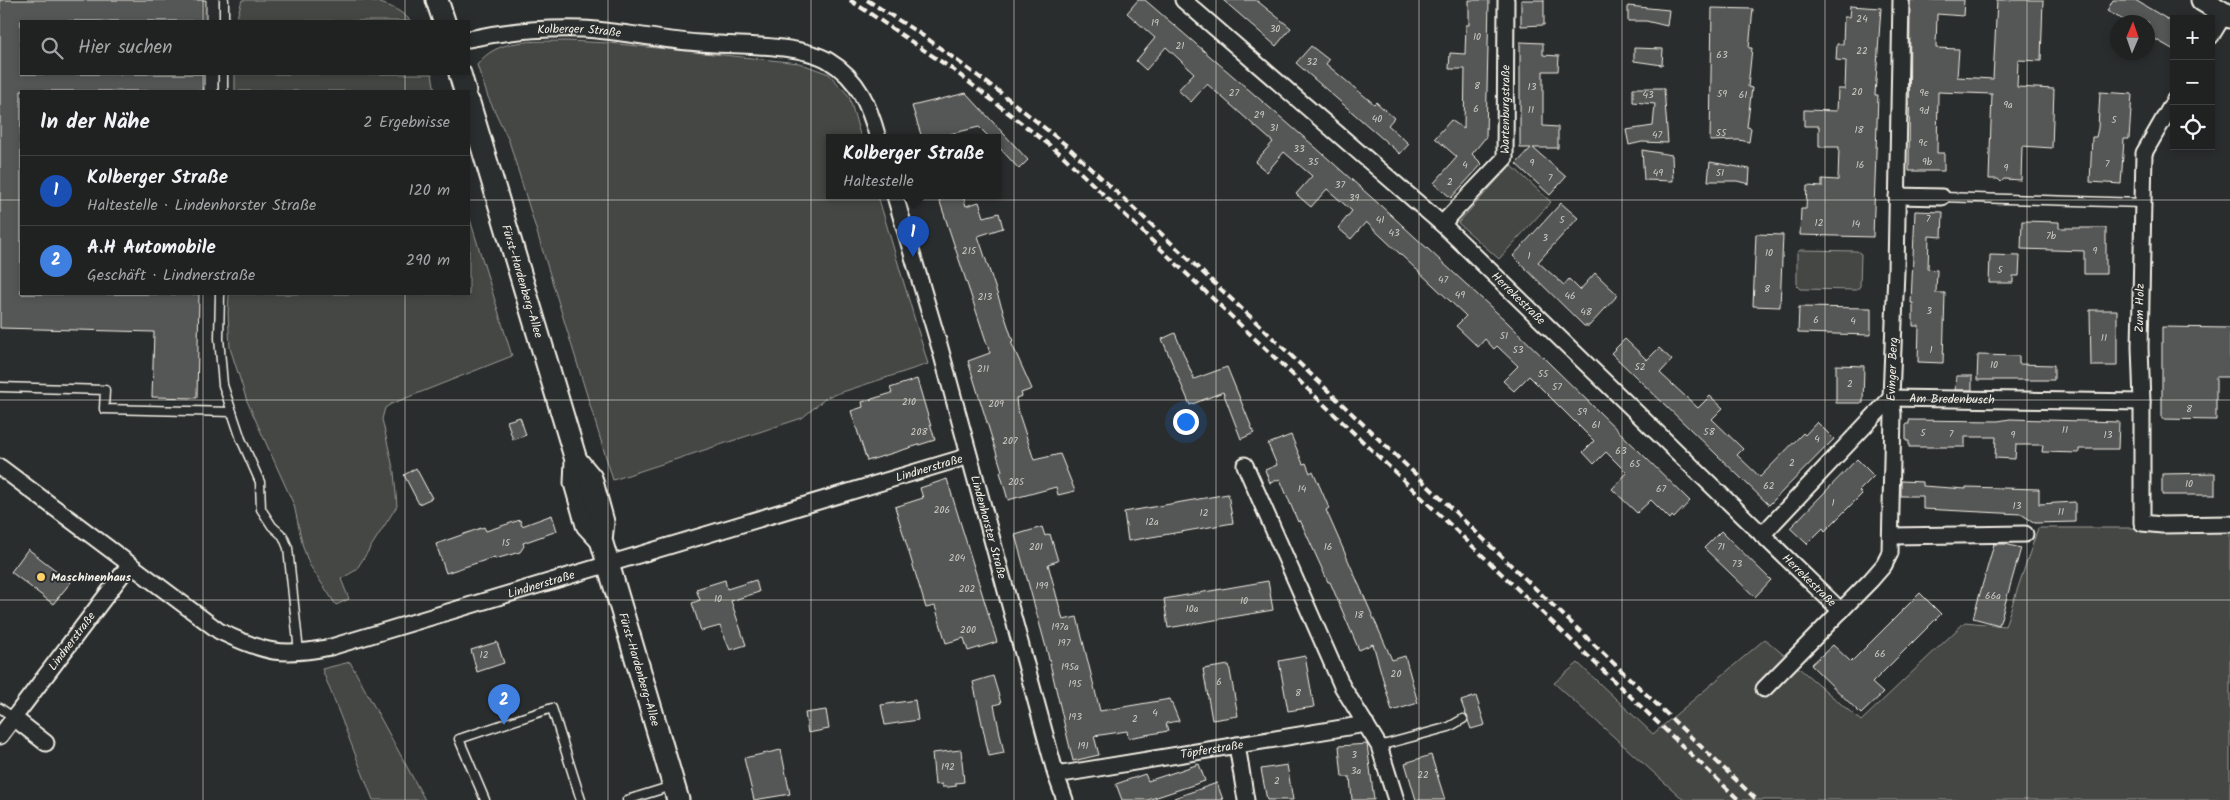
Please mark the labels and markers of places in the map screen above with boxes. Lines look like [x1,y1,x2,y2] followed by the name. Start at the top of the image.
[897,216,929,257] pin: 1
[51,568,131,587] place label: Maschinenhaus
[35,571,47,583] marker: Maschinenhaus
[488,684,520,725] pin: 2

